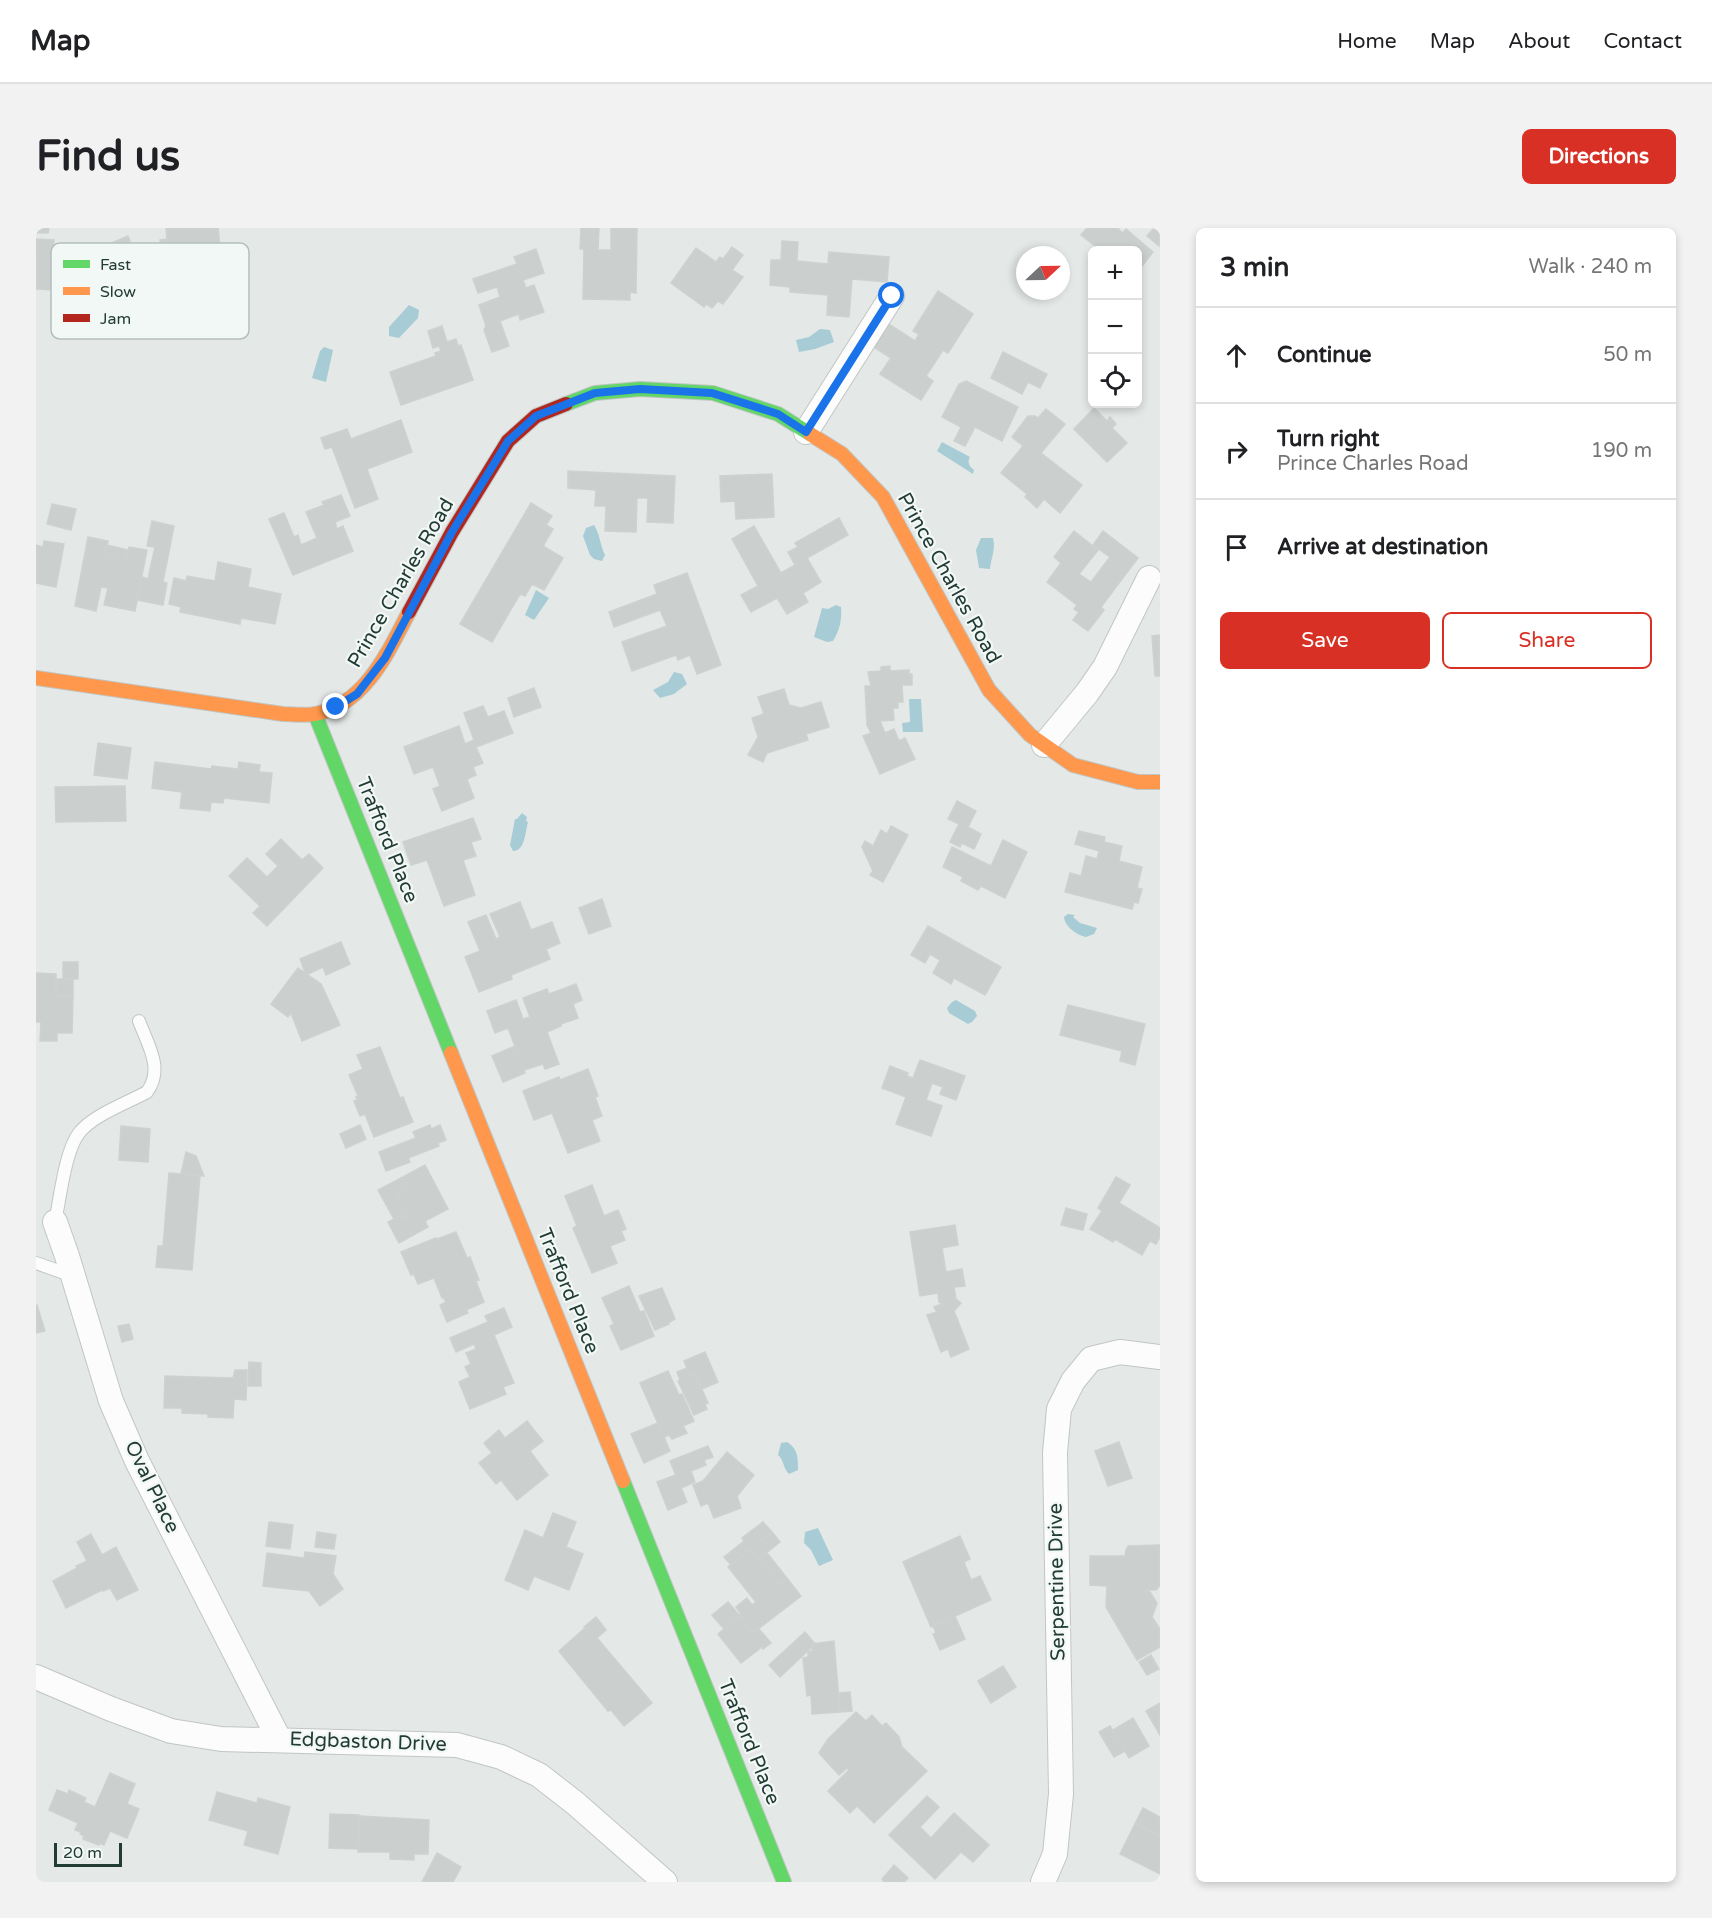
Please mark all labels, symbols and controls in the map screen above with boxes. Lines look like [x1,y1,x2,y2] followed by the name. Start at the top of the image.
[30,24,90,58] text: Map
[1337,29,1397,54] text: Home
[1430,29,1475,54] text: Map
[1508,29,1570,54] text: About
[1603,29,1682,54] text: Contact
[1522,129,1676,184] button: Directions
[36,131,180,182] text: Find us
[51,243,249,339] legend
[1016,246,1070,300] north arrow
[1088,246,1142,408] map controls
[1088,246,1142,300] button: +
[1220,252,1289,283] text: 3 min
[100,255,131,275] text: Fast
[1529,255,1652,279] text: Walk · 240 m
[100,282,136,302] text: Slow
[878,282,904,308] route start
[1088,300,1142,354] button: −
[100,309,131,329] text: Jam
[1220,339,1253,372] icon: ahead
[1277,342,1372,368] text: Continue
[1603,343,1652,367] text: 50 m
[1088,354,1142,408] button: locate
[1277,426,1379,452] text: Turn right
[1220,435,1253,468] icon: right
[1591,439,1652,463] text: 190 m
[1277,452,1469,476] text: Prince Charles Road
[892,488,1006,668] street label: Prince Charles Road
[343,494,459,672] street label: Prince Charles Road
[1220,531,1253,564] icon: arrive
[1277,534,1488,560] text: Arrive at destination
[1220,612,1430,669] button: Save
[1442,612,1652,669] button: Share
[322,693,348,719] route end
[351,774,423,906] street label: Trafford Place
[532,1225,604,1357] street label: Trafford Place
[119,1437,185,1537] street label: Oval Place
[1044,1503,1070,1661] street label: Serpentine Drive
[713,1676,785,1808] street label: Trafford Place
[289,1727,447,1757] street label: Edgbaston Drive
[54,1840,122,1868] scale bar
[63,1843,102,1863] text: 20 m

